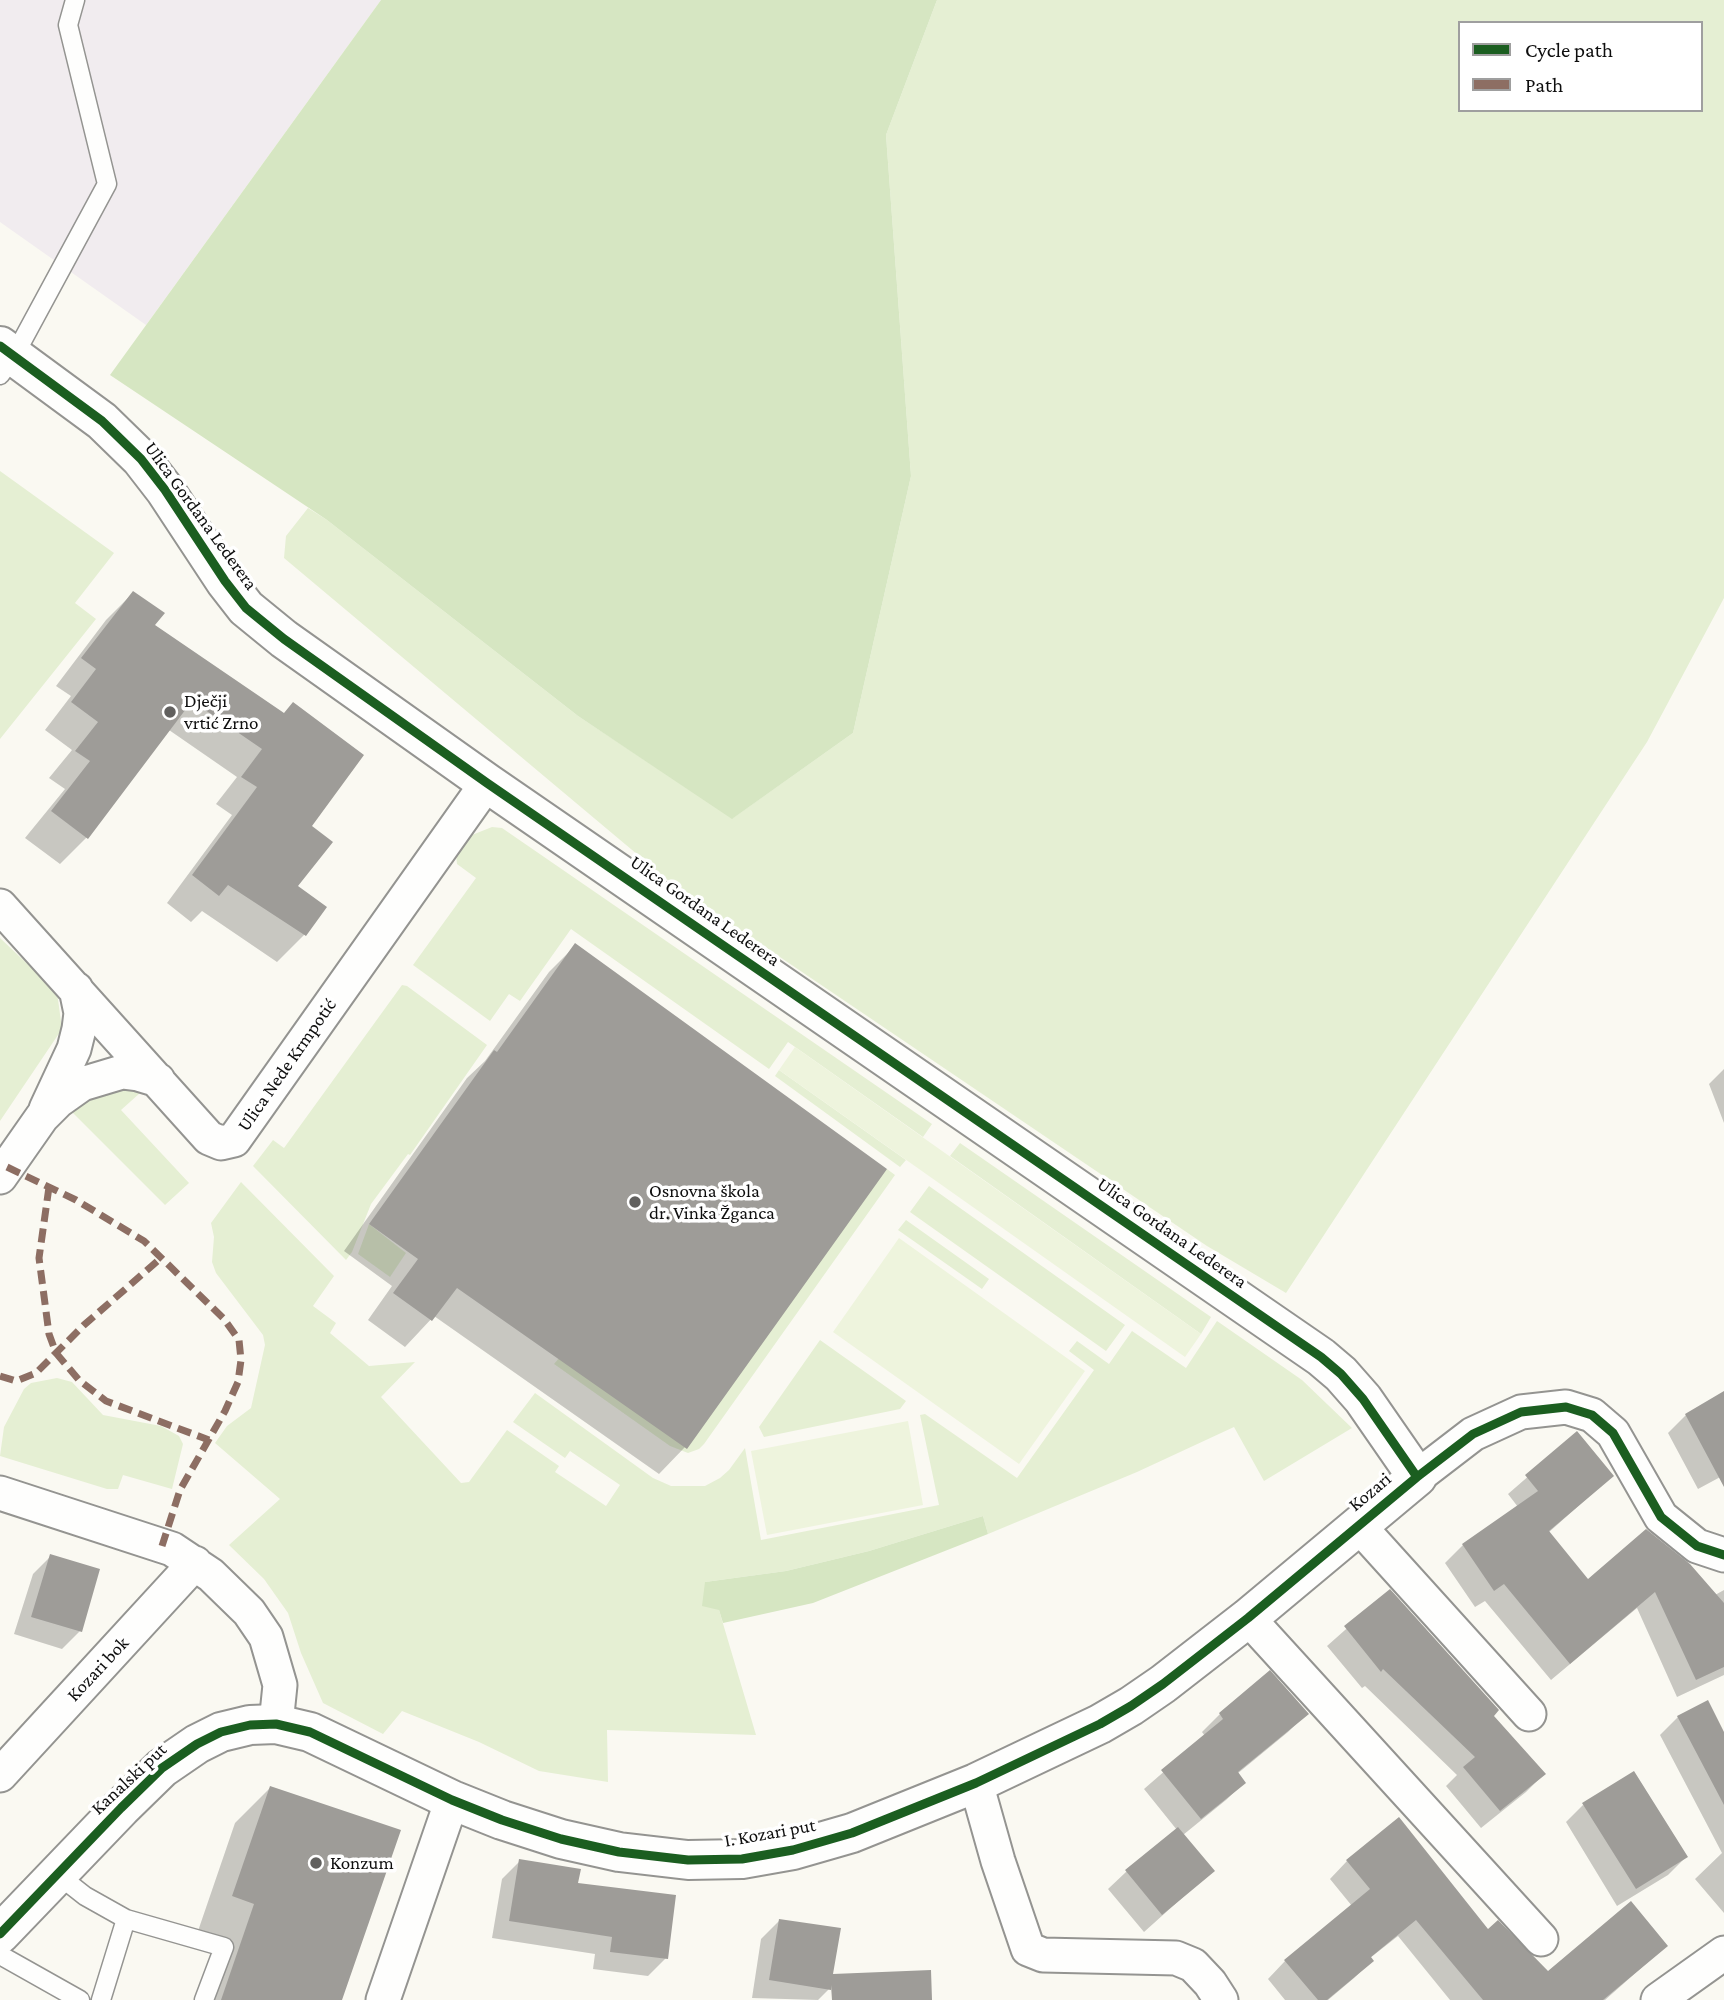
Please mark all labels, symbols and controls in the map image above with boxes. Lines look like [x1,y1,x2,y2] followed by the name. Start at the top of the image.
[1458,21,1703,112] legend
[1525,38,1613,62] text: Cycle path
[1525,73,1563,97] text: Path
[140,437,262,595] street label: Ulica Gordana Lederera
[184,690,259,734] place label: Dječji vrtić Zrno
[162,704,178,720] marker: Dječji vrtić Zrno
[626,851,784,971] street label: Ulica Gordana Lederera
[233,994,341,1136] street label: Ulica Nede Krmpotić
[1093,1173,1251,1293] street label: Ulica Gordana Lederera
[649,1180,775,1224] place label: Osnovna škola dr. Vinka Žganca
[627,1194,643,1210] marker: Osnovna škola dr. Vinka Žganca
[1344,1468,1396,1516] street label: Kozari
[62,1632,134,1706] street label: Kozari bok
[87,1738,171,1820] street label: Kanalski put
[723,1814,817,1852] street label: I. Kozari put
[330,1852,394,1874] place label: Konzum
[308,1855,324,1871] marker: Konzum

